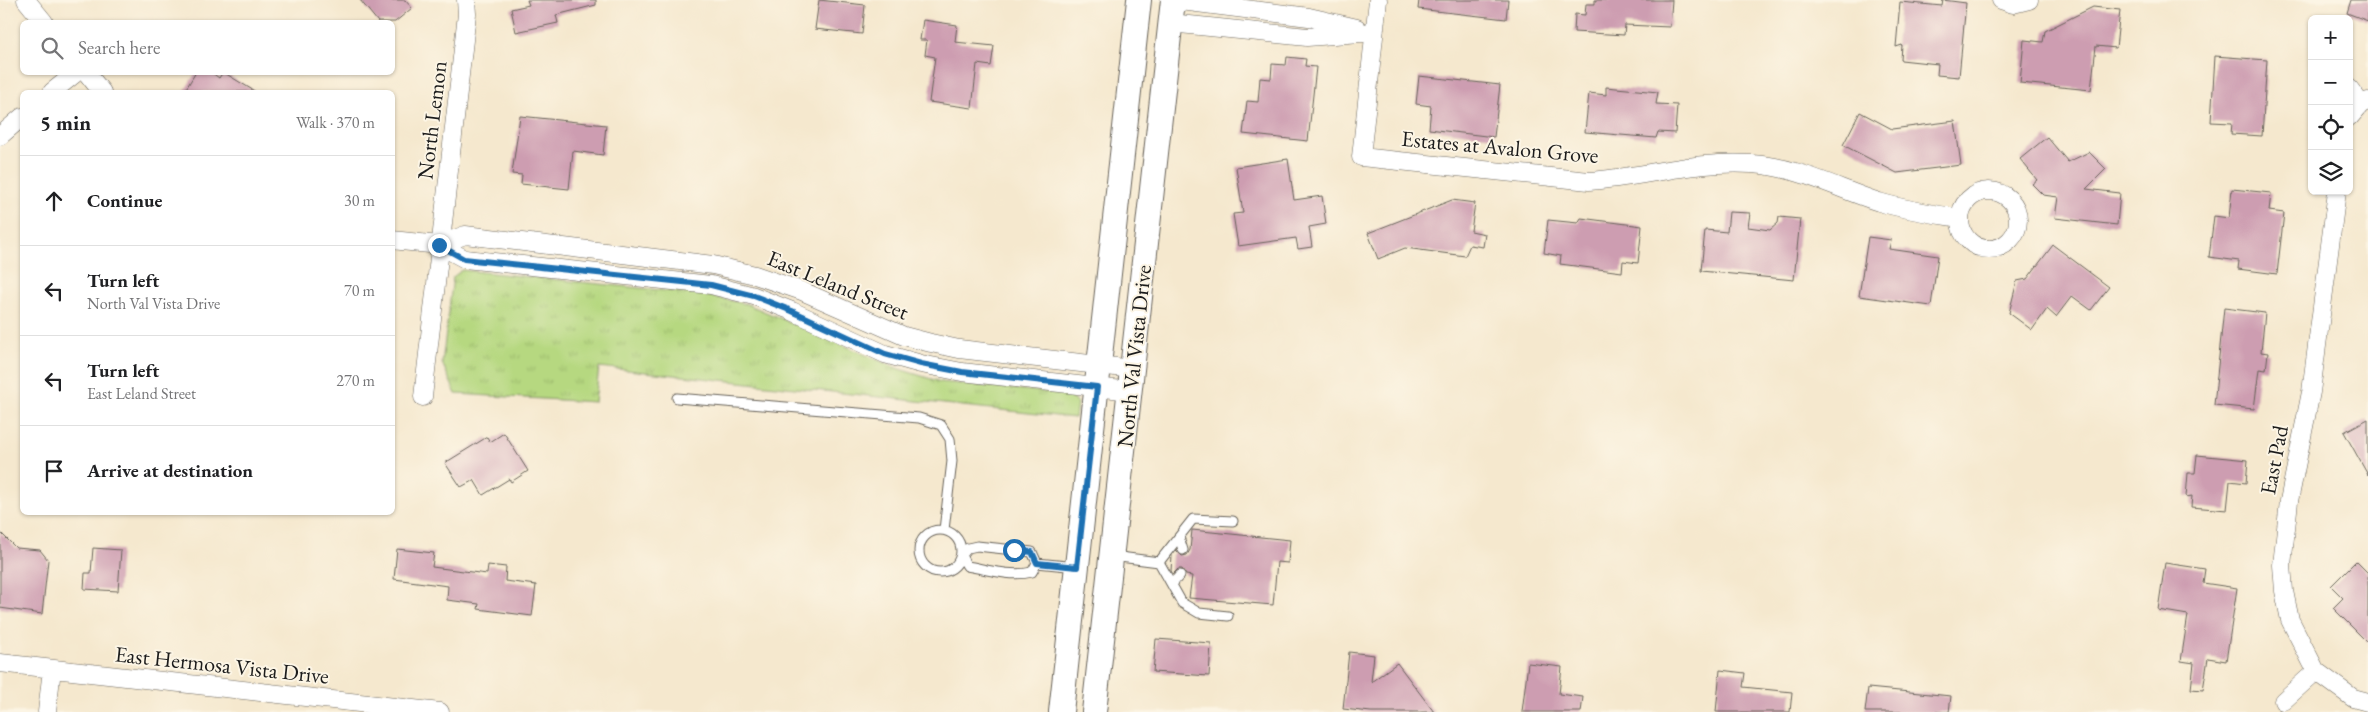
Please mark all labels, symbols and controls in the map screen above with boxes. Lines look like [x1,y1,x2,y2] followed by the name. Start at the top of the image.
[2308,15,2353,195] map controls
[2308,15,2353,60] button: +
[20,20,395,75] search box
[38,34,66,62] icon: search
[78,35,160,60] text: Search here
[410,59,454,181] street label: North Lemon
[2308,60,2353,105] button: −
[2308,105,2353,150] button: locate
[40,109,91,136] text: 5 min
[296,112,375,133] text: Walk · 370 m
[1400,124,1600,170] street label: Estates at Avalon Grove
[2308,150,2353,195] button: layers
[40,187,68,215] icon: ahead
[87,188,162,213] text: Continue
[344,190,375,211] text: 30 m
[428,234,451,257] route end
[763,243,913,327] street label: East Leland Street
[1110,263,1158,449] street label: North Val Vista Drive
[87,268,159,293] text: Turn left
[40,277,68,305] icon: left
[344,280,375,301] text: 70 m
[87,293,220,314] text: North Val Vista Drive
[87,358,159,383] text: Turn left
[40,367,68,395] icon: left
[336,370,375,391] text: 270 m
[87,383,196,404] text: East Leland Street
[2253,422,2295,497] street label: East Pad
[40,457,68,485] icon: arrive
[87,458,253,483] text: Arrive at destination
[1003,539,1026,562] route start
[114,639,331,691] street label: East Hermosa Vista Drive

